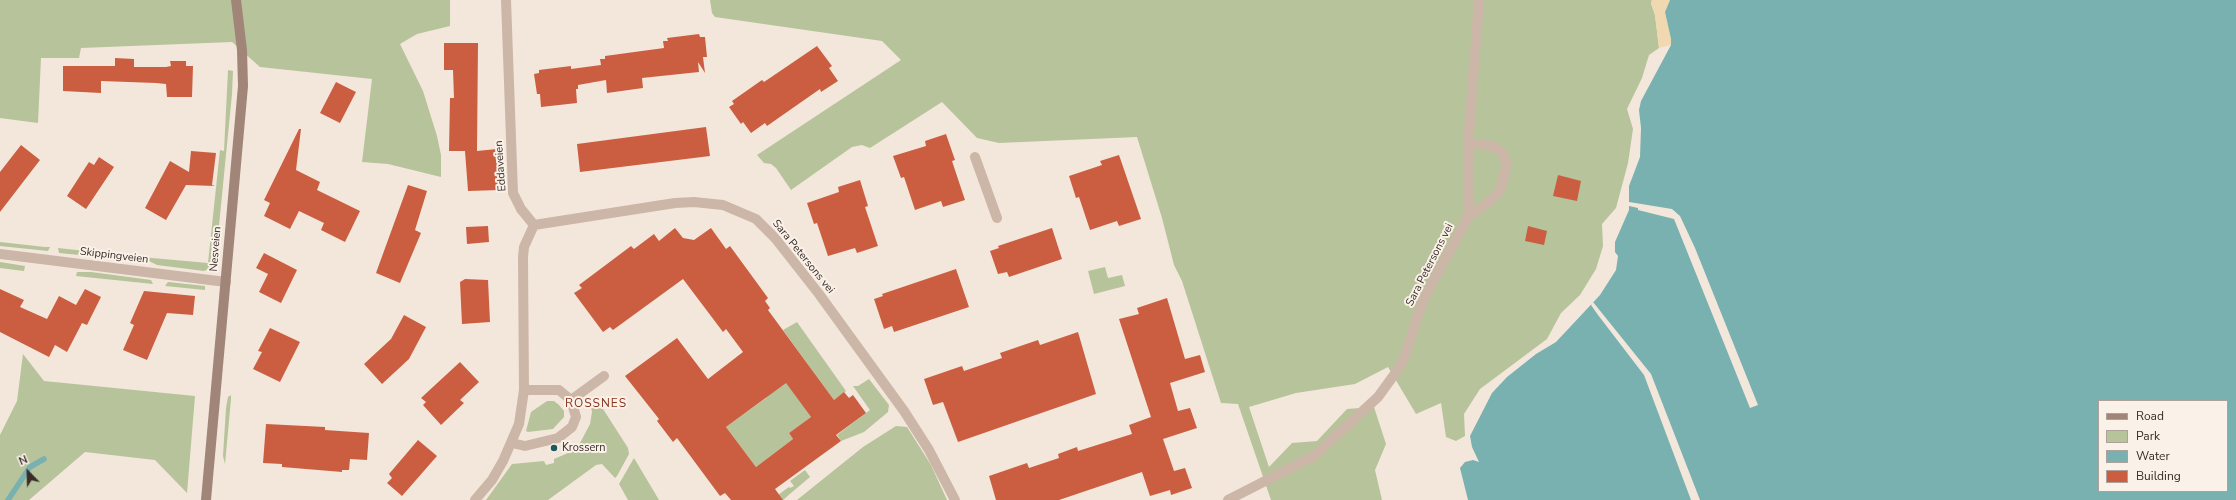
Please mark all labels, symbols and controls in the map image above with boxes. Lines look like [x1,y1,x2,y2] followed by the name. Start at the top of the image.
[493,140,509,192] street label: Eddaveien
[769,217,837,297] street label: Sara Petersons vei
[1403,221,1457,309] street label: Sara Petersons vei
[207,226,225,272] street label: Nesveien
[79,245,149,267] street label: Skippingveien
[565,397,627,411] district label: ROSSNES
[2098,400,2228,492] legend
[2136,408,2164,424] text: Road
[2136,428,2160,444] text: Park
[562,441,605,455] place label: Krossern
[549,443,559,453] marker: Krossern
[2136,448,2170,464] text: Water
[8,452,48,492] north arrow
[16,452,30,469] text: N
[2136,468,2181,484] text: Building

